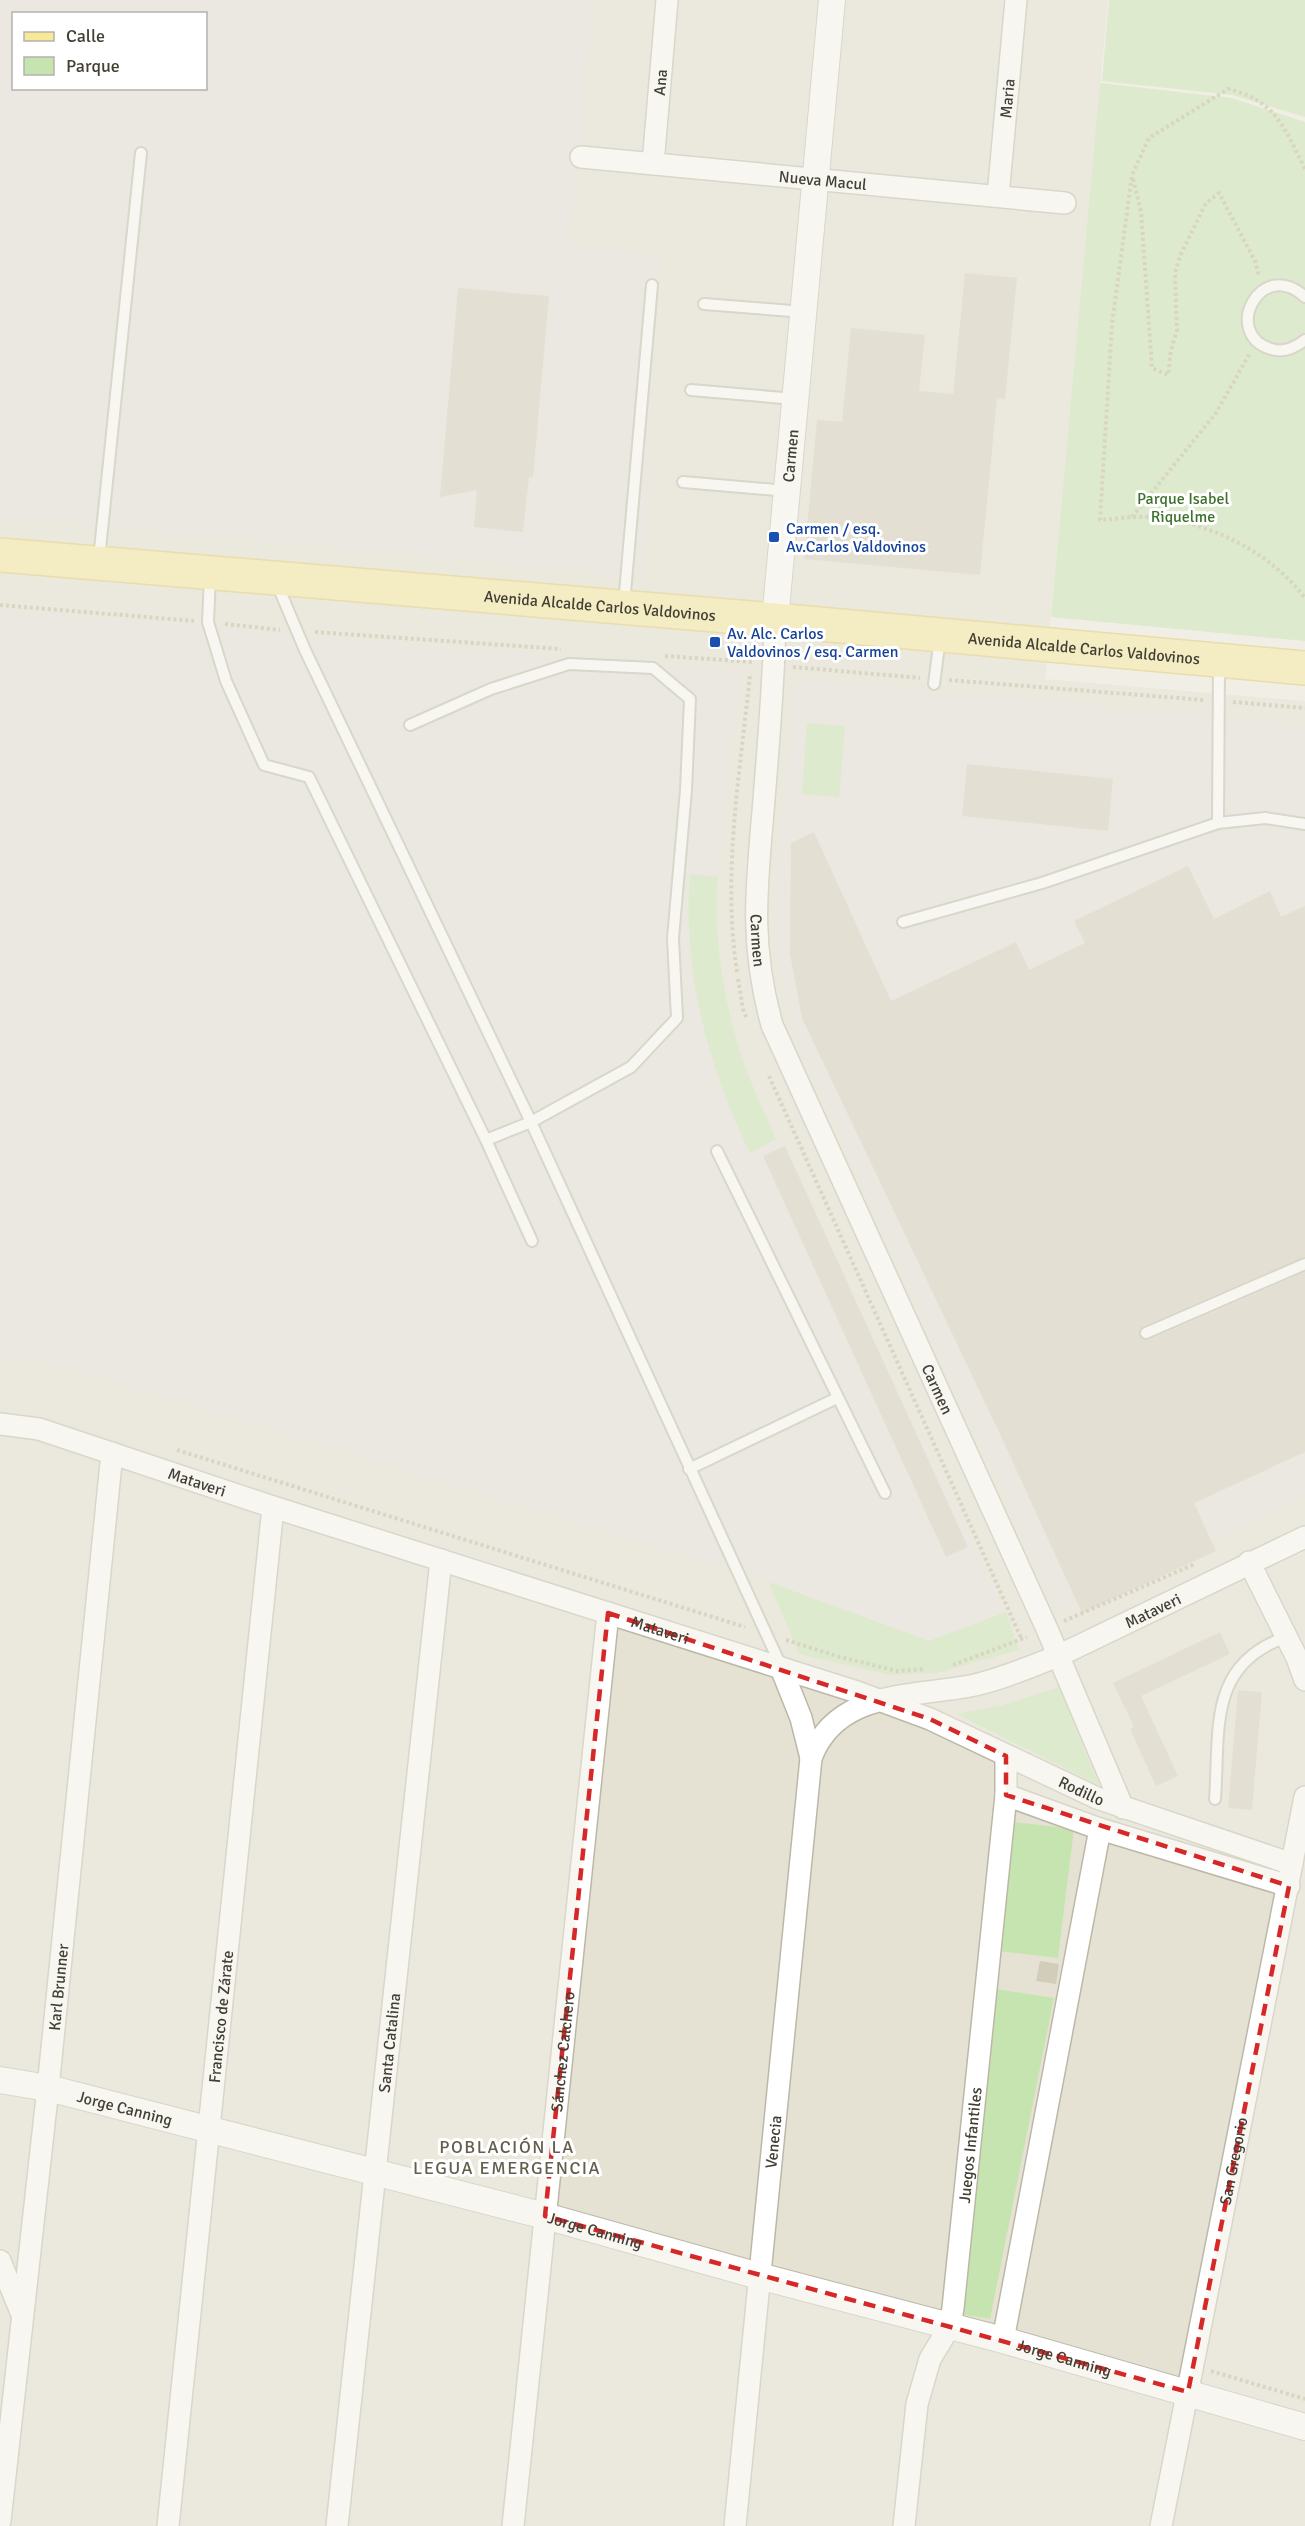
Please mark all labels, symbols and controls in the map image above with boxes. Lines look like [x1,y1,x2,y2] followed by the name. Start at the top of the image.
[12,12,207,90] legend
[66,25,105,47] text: Calle
[66,55,120,77] text: Parque
[650,68,672,97] street label: Ana
[996,78,1020,119] street label: Maria
[778,167,868,195] street label: Nueva Macul
[779,428,803,483] street label: Carmen
[1137,489,1229,527] park label: Parque Isabel Riquelme
[786,519,926,557] place label: Carmen / esq. Av.Carlos Valdovinos
[767,530,781,544] marker: Carmen / esq. Av.Carlos Valdovinos
[483,587,717,626] street label: Avenida Alcalde Carlos Valdovinos
[727,624,898,662] place label: Av. Alc. Carlos Valdovinos / esq. Carmen
[967,629,1201,669] street label: Avenida Alcalde Carlos Valdovinos
[708,635,722,649] marker: Av. Alc. Carlos Valdovinos / esq. Carmen
[746,914,769,968] street label: Carmen
[917,1361,957,1418] street label: Carmen
[165,1464,228,1502] street label: Mataveri
[1122,1589,1185,1633] street label: Mataveri
[628,1612,691,1649] street label: Mataveri
[1055,1772,1106,1811] street label: Rodillo
[45,1943,73,2032] street label: Karl Brunner
[205,1950,238,2084] street label: Francisco de Zárate
[547,1990,580,2113] street label: Sánchez Calchero
[375,1992,405,2094] street label: Santa Catalina
[955,2086,987,2204] street label: Juegos Infantiles
[75,2087,175,2131] street label: Jorge Canning
[761,2114,787,2170] street label: Venecia
[1216,2116,1252,2207] street label: San Gregorio
[413,2136,601,2179] district label: POBLACIÓN LA LEGUA EMERGENCIA
[545,2208,645,2254] street label: Jorge Canning
[1014,2335,1114,2382] street label: Jorge Canning

